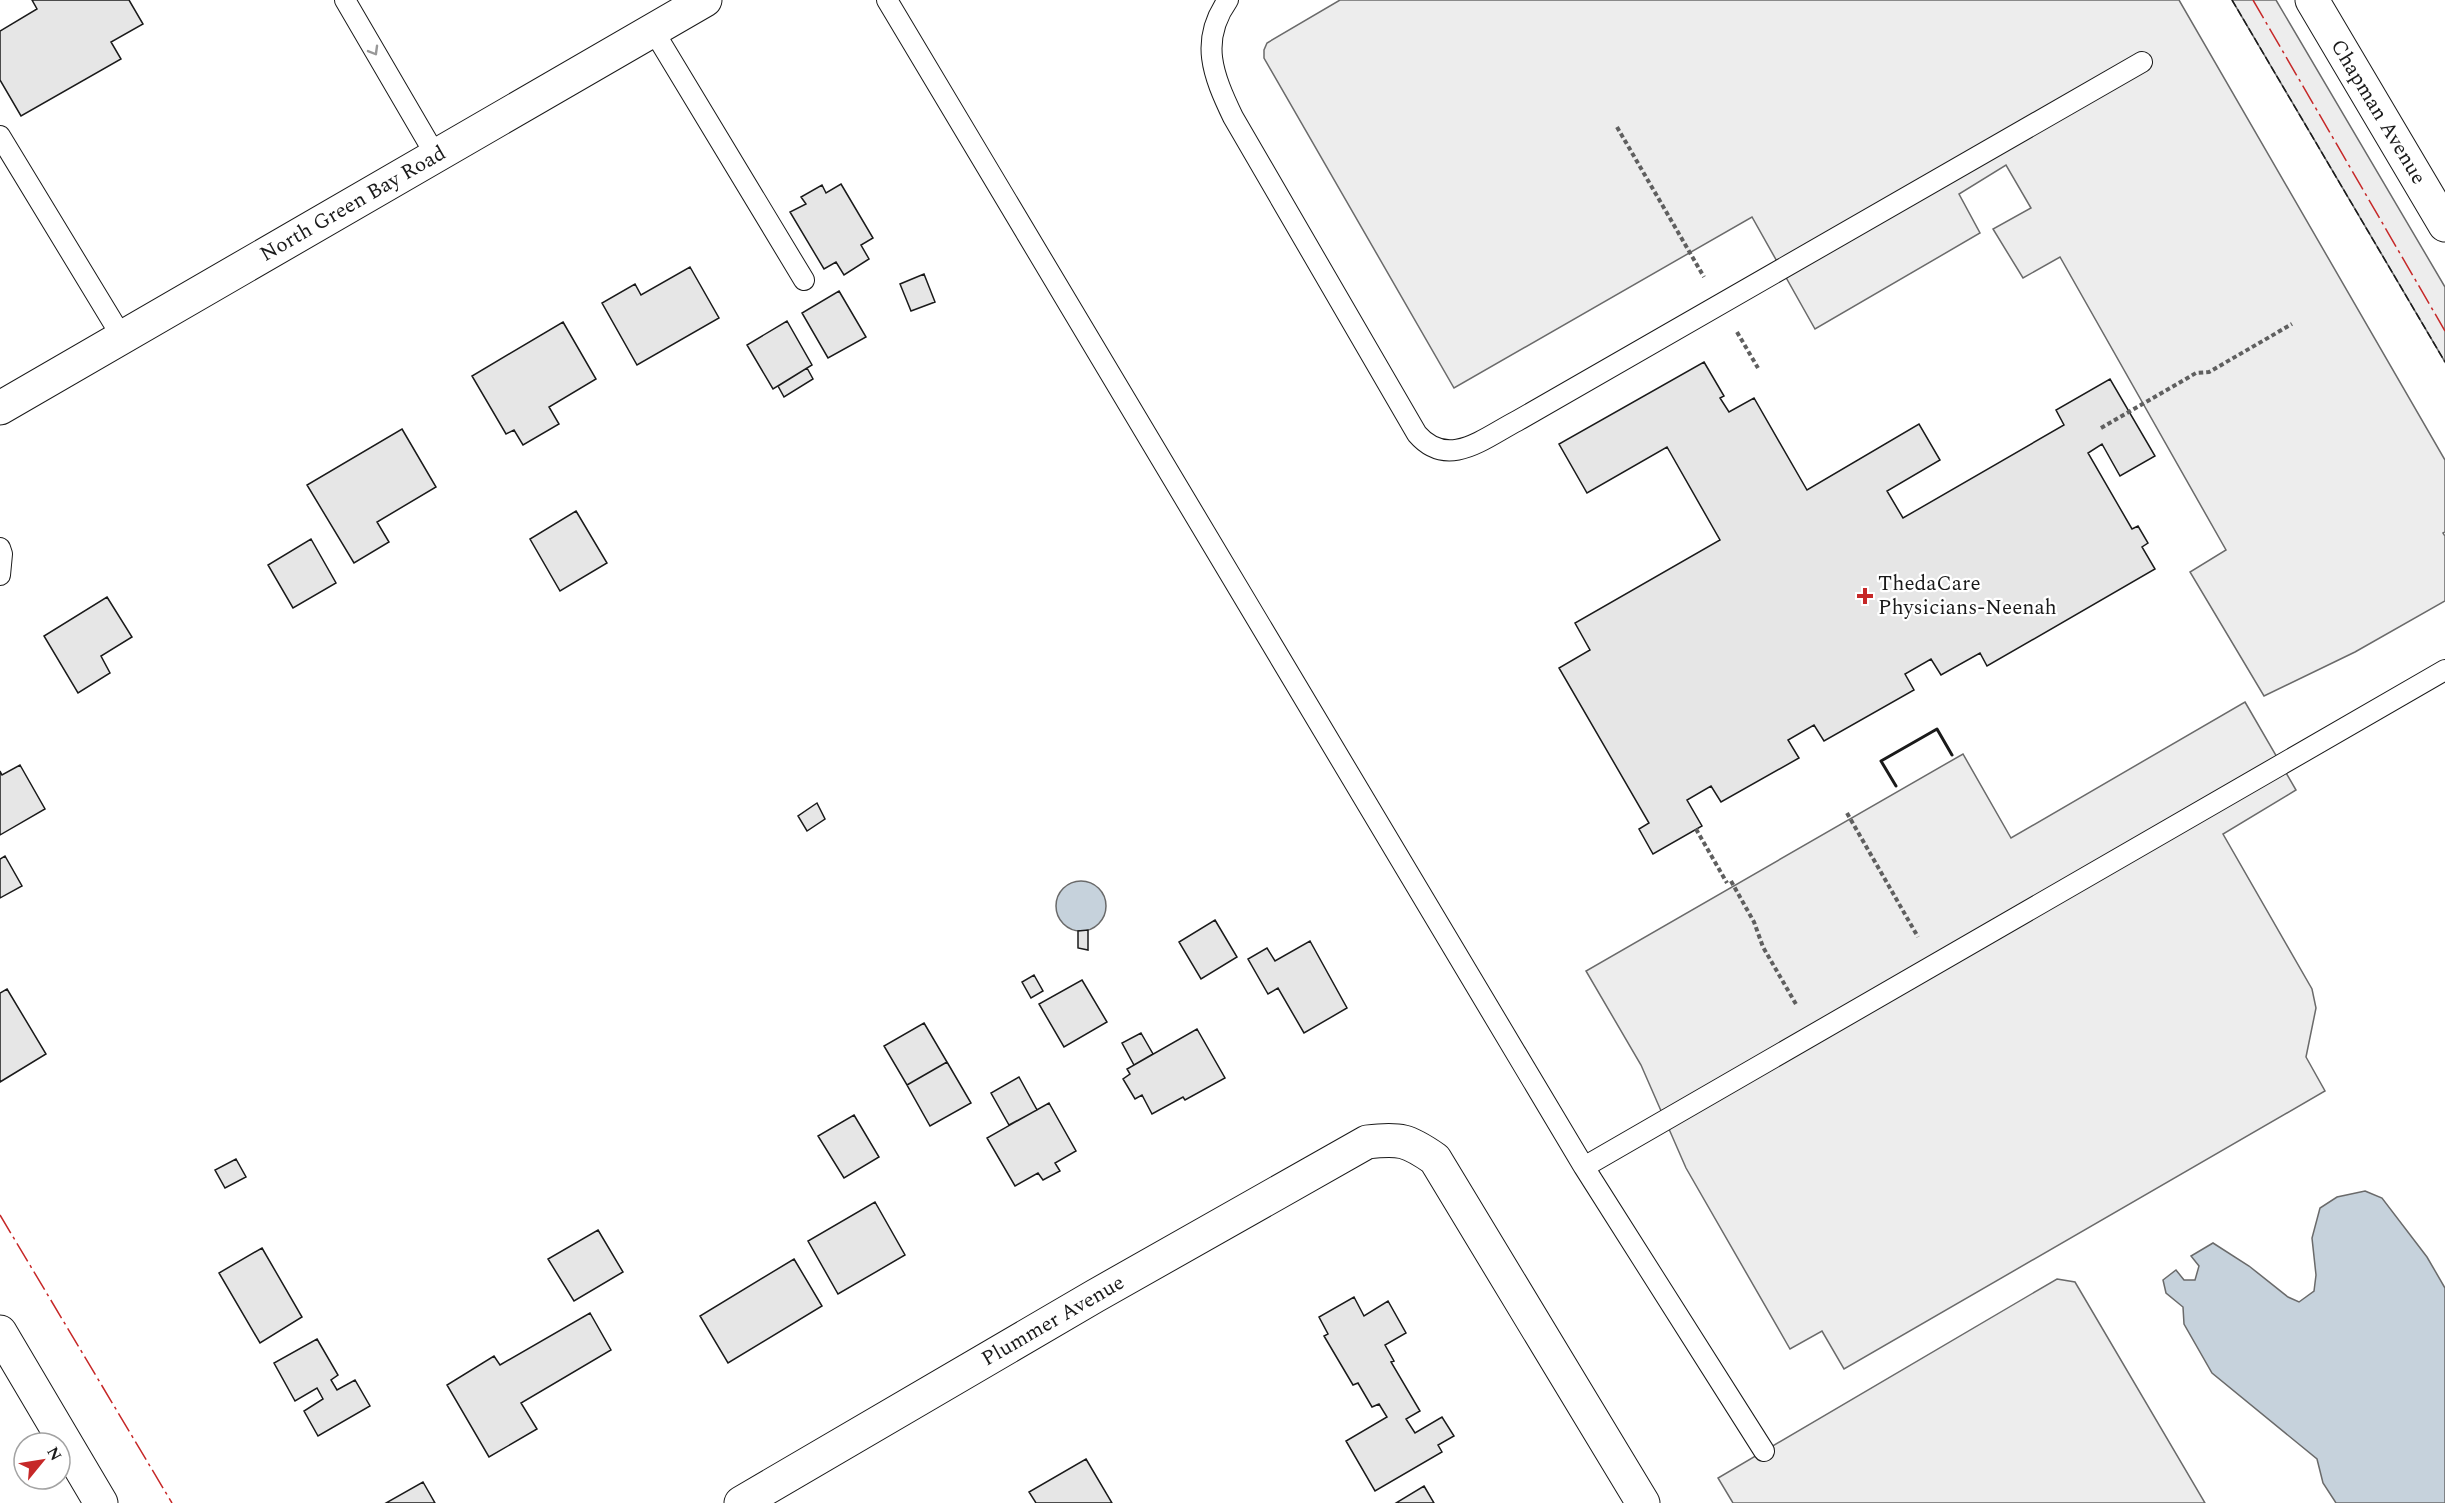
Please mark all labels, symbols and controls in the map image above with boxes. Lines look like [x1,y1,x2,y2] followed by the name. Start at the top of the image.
[2322,33,2434,191] street label: Chapman Avenue
[367,44,379,55] one-way arrow
[254,138,452,270] street label: North Green Bay Road
[1878,568,2057,624] place label: ThedaCare Physicians-Neenah
[1856,587,1874,605] marker: ThedaCare Physicians-Neenah
[975,1267,1131,1375] street label: Plummer Avenue
[12,1431,72,1491] north arrow
[40,1442,68,1466] text: N

